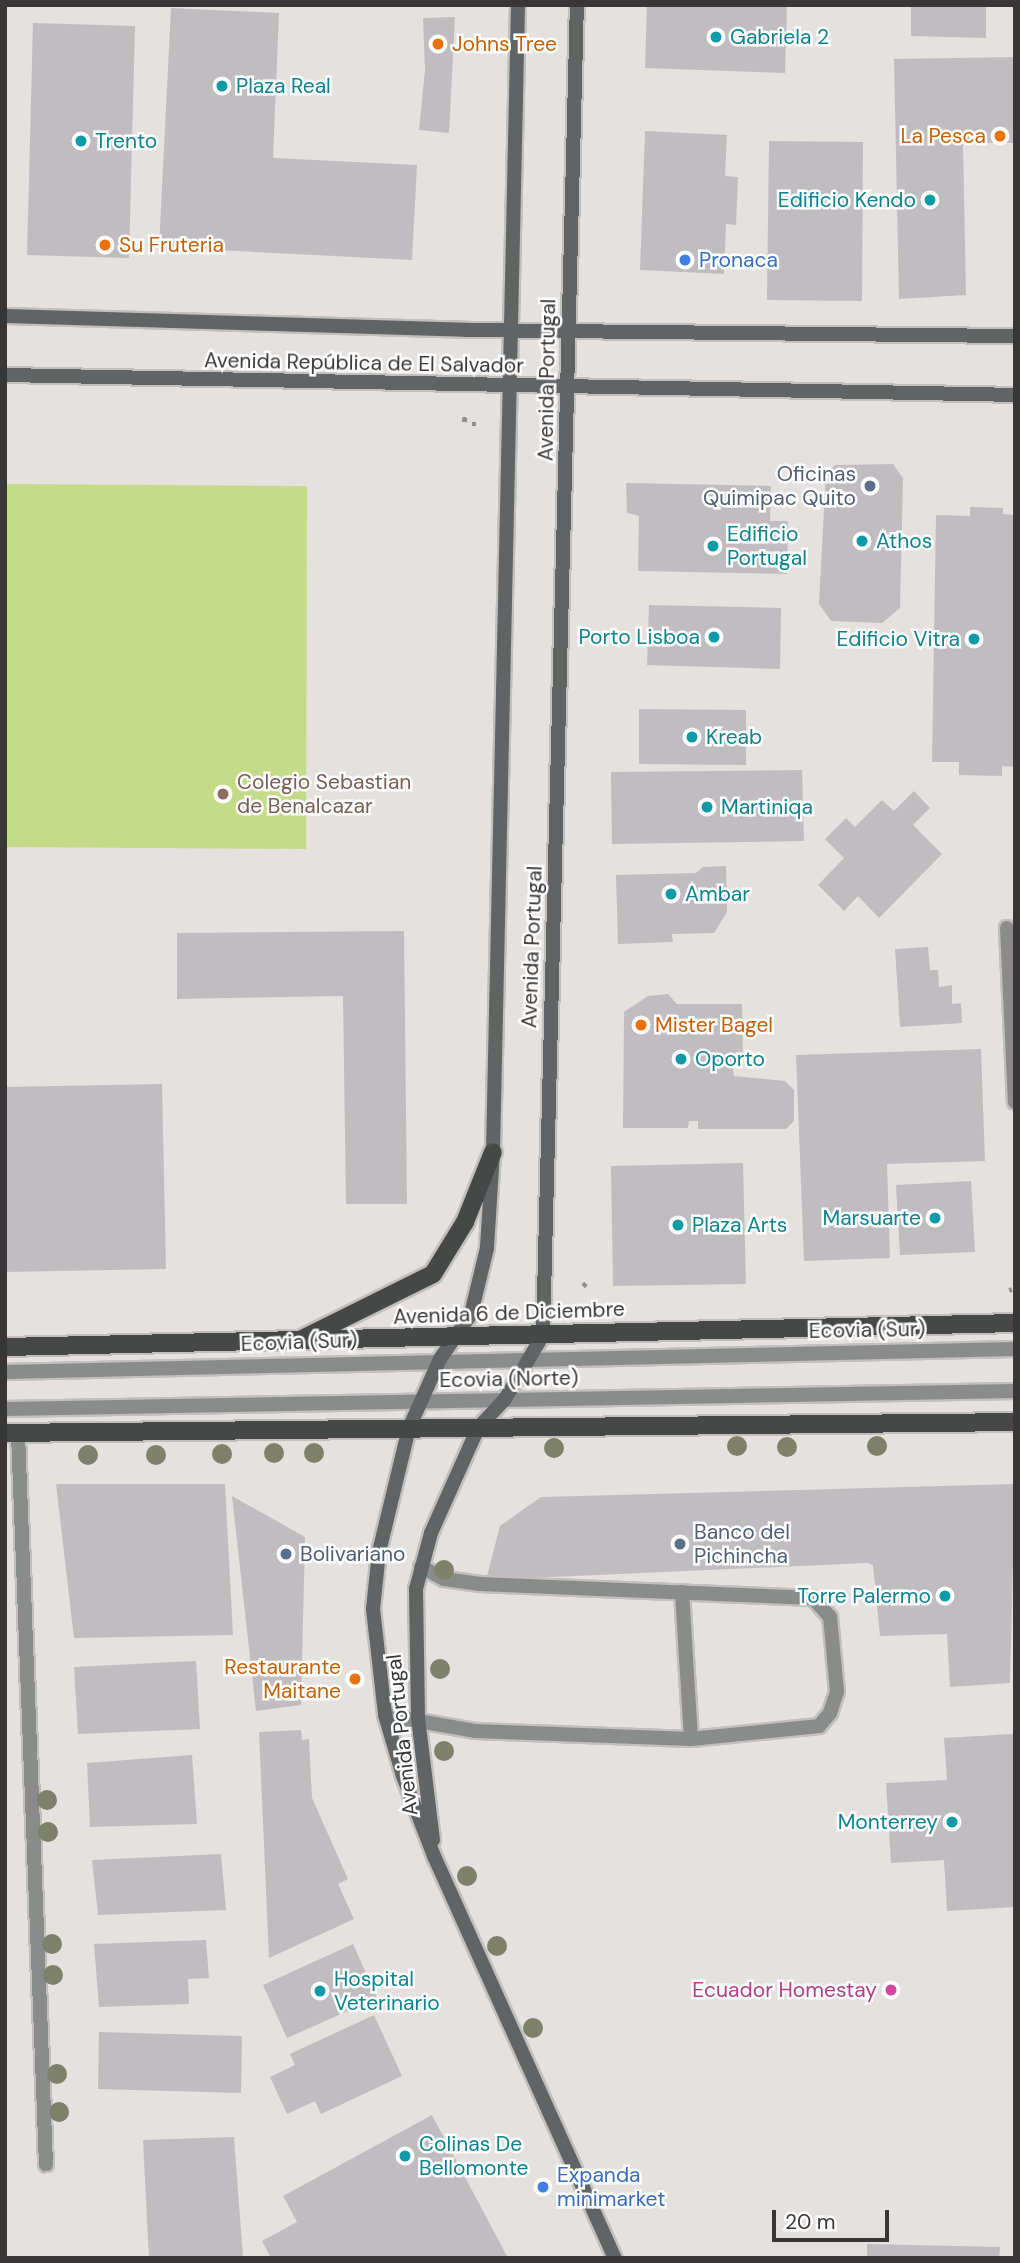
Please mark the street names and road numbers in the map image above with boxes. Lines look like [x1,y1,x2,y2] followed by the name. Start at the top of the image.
[533,299,561,461] street label: Avenida Portugal
[204,348,524,378] street label: Avenida República de El Salvador
[517,865,547,1029] street label: Avenida Portugal
[393,1296,625,1330] street label: Avenida 6 de Diciembre
[809,1316,925,1344] street label: Ecovia (Sur)
[240,1327,358,1357] street label: Ecovia (Sur)
[439,1365,579,1393] street label: Ecovia (Norte)
[381,1653,423,1817] street label: Avenida Portugal

